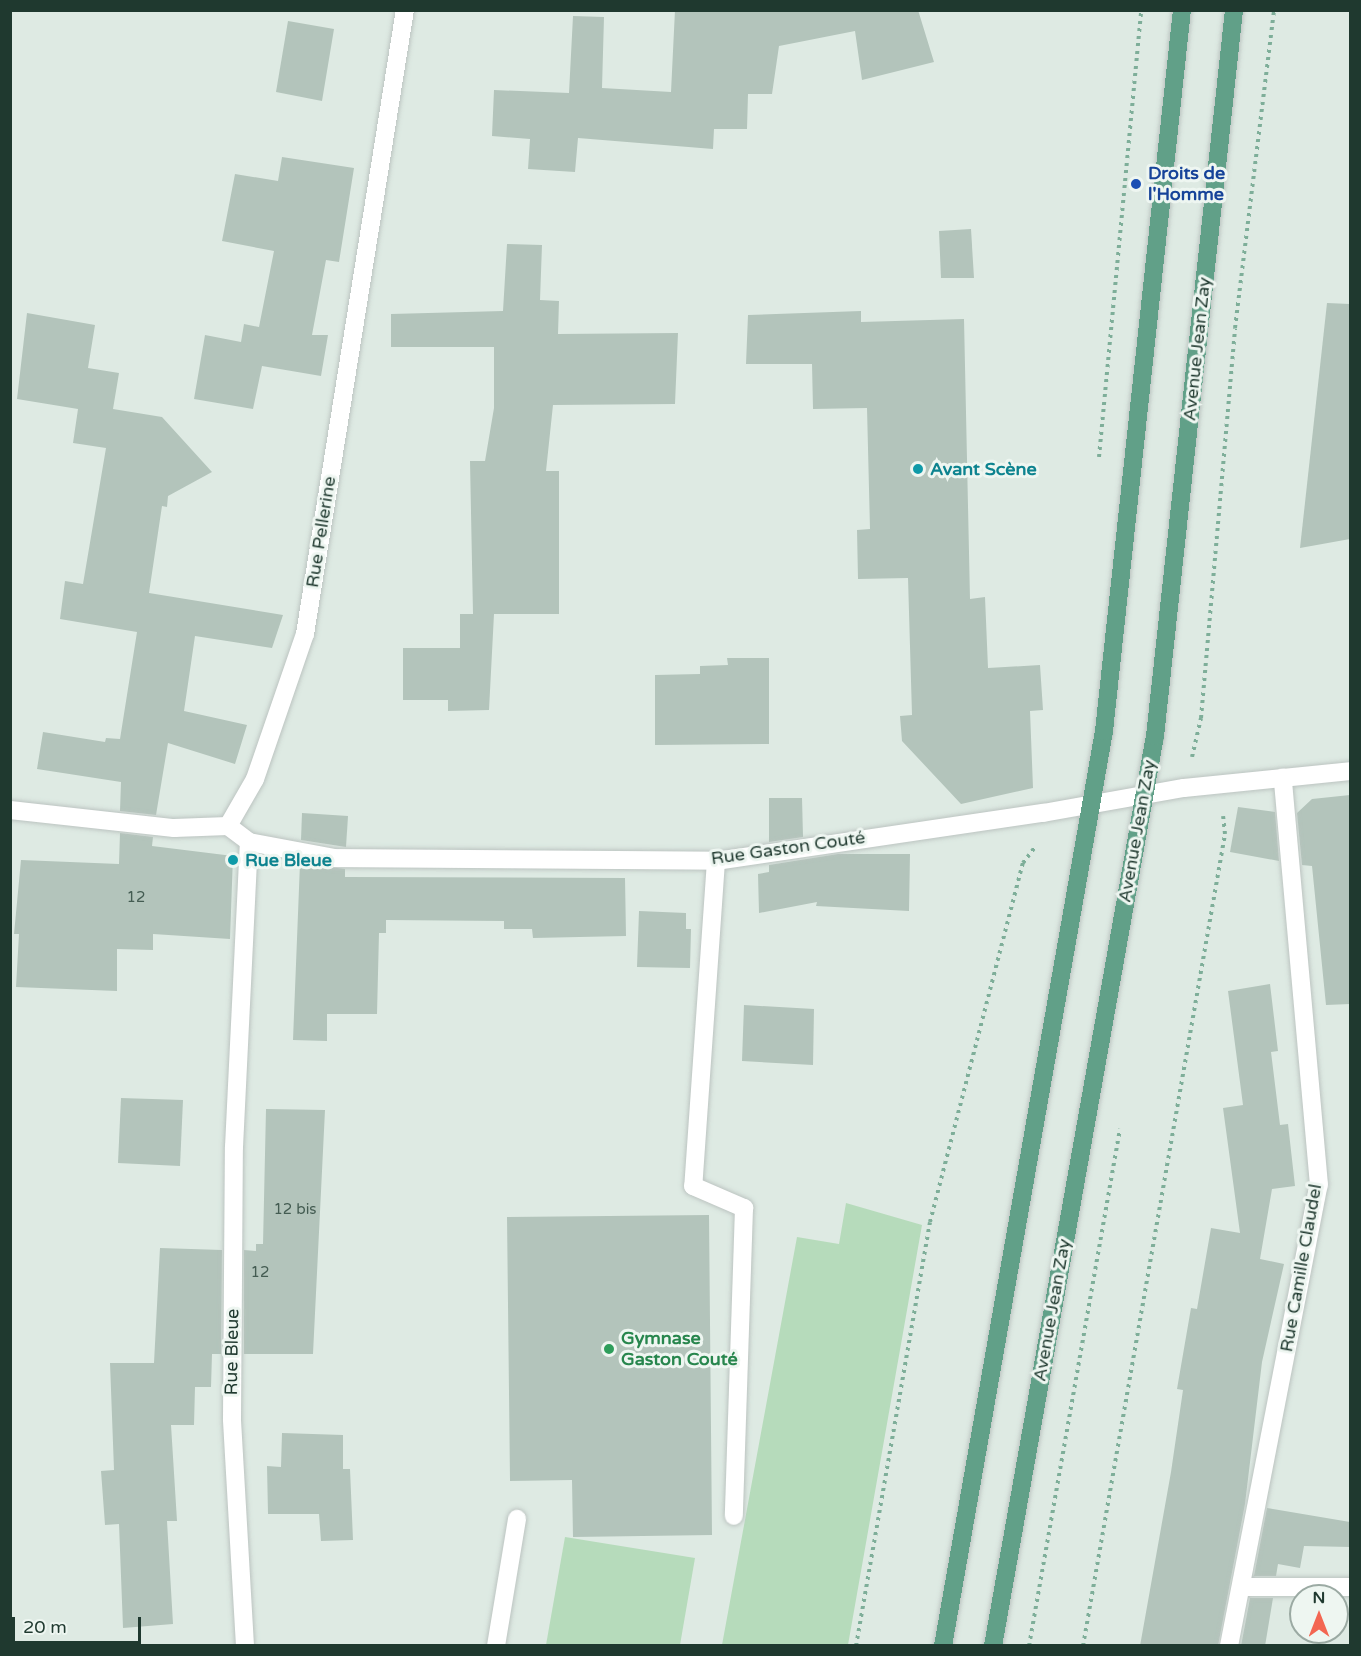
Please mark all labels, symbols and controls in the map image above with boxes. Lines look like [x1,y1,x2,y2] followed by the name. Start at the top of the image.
[1148,163,1225,206] place label: Droits de l'Homme
[1129,177,1143,191] marker: Droits de l'Homme
[1179,276,1215,422] street label: Avenue Jean Zay
[930,458,1037,480] place label: Avant Scène
[911,462,925,476] marker: Avant Scène
[302,475,340,589] street label: Rue Pellerine
[1114,758,1160,904] street label: Avenue Jean Zay
[710,826,866,870] street label: Rue Gaston Couté
[245,849,332,871] place label: Rue Bleue
[226,853,240,867] marker: Rue Bleue
[127,889,145,907] house number: 12
[1276,1182,1326,1354] street label: Rue Camille Claudel
[273,1201,317,1219] house number: 12 bis
[1029,1237,1075,1383] street label: Avenue Jean Zay
[251,1264,269,1282] house number: 12
[220,1308,244,1396] street label: Rue Bleue
[621,1328,738,1370] place label: Gymnase Gaston Couté
[602,1342,616,1356] marker: Gymnase Gaston Couté
[1289,1584,1349,1644] north arrow
[1313,1588,1325,1608] text: N
[15,1605,144,1643] scale bar
[23,1616,67,1638] text: 20 m

